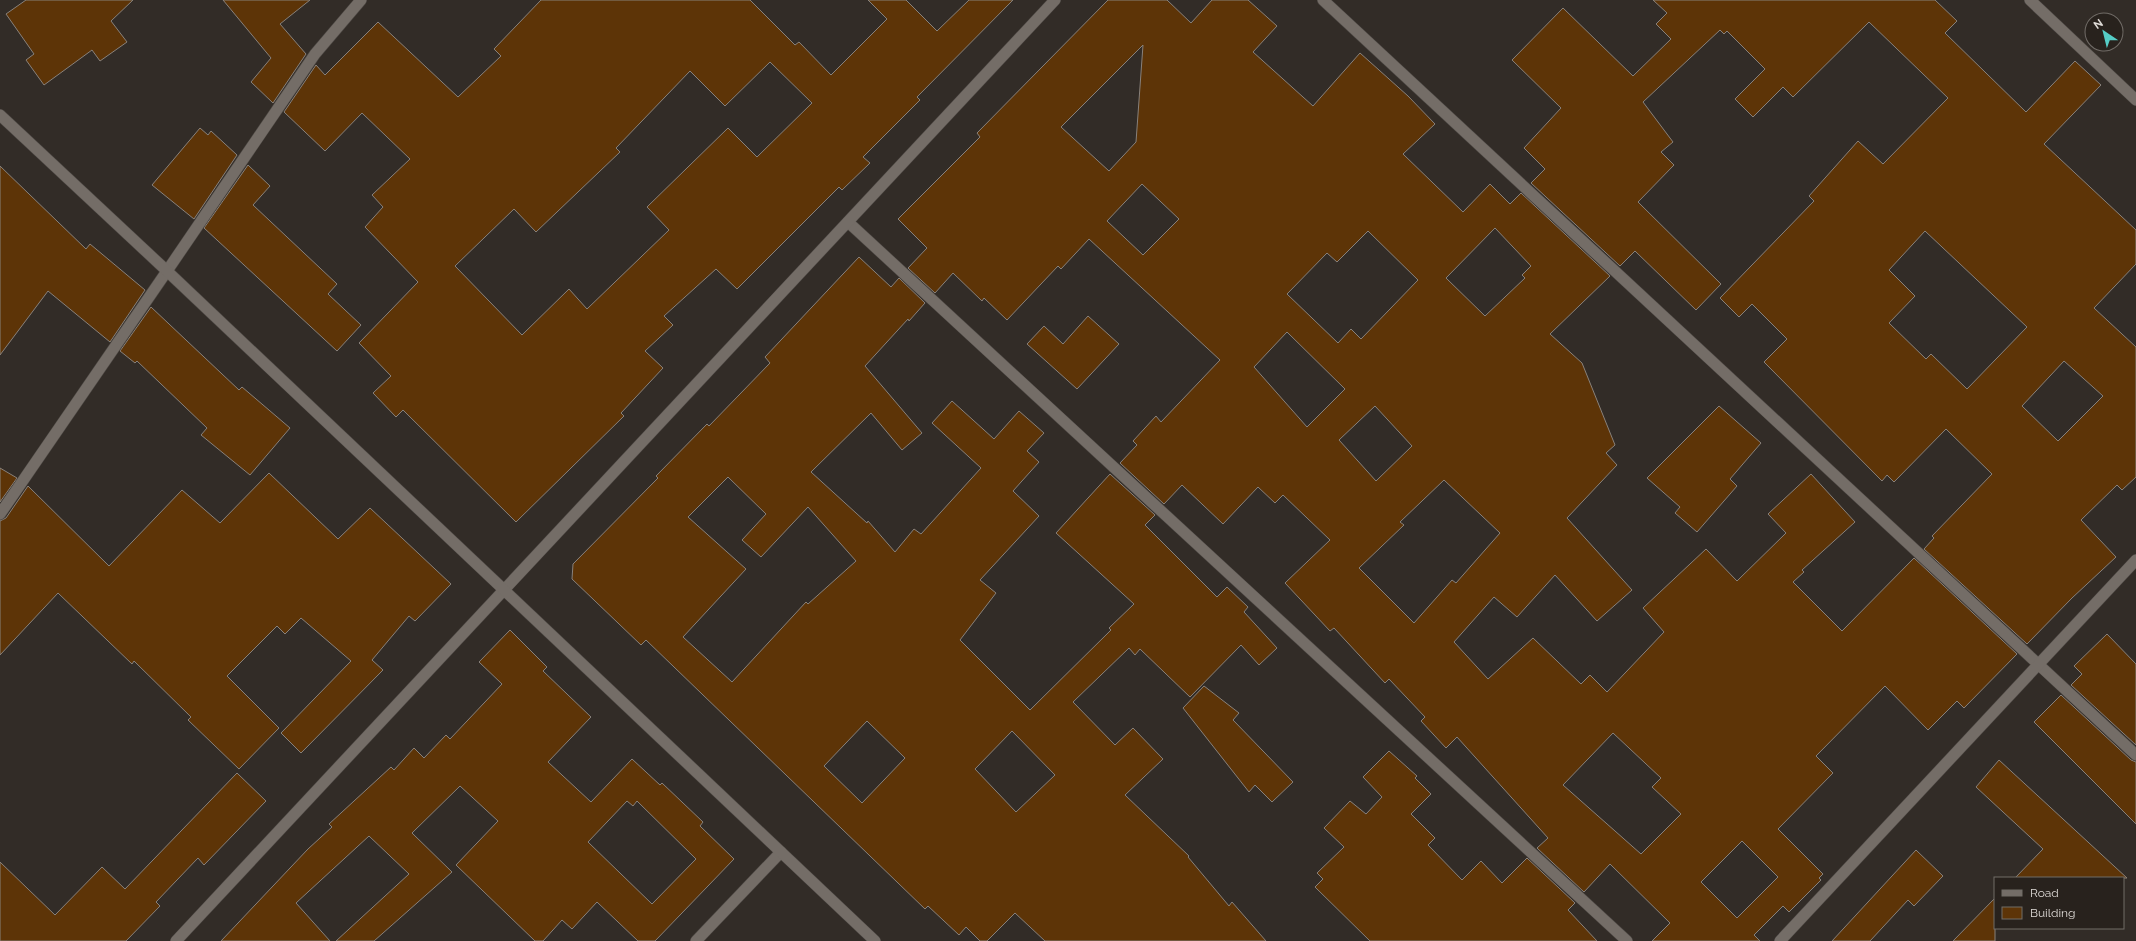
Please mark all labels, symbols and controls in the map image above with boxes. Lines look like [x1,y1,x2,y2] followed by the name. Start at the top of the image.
[2084,12,2124,52] north arrow
[2091,16,2106,32] text: N
[1994,877,2124,929] legend
[2030,886,2059,900] text: Road
[2030,906,2076,920] text: Building

